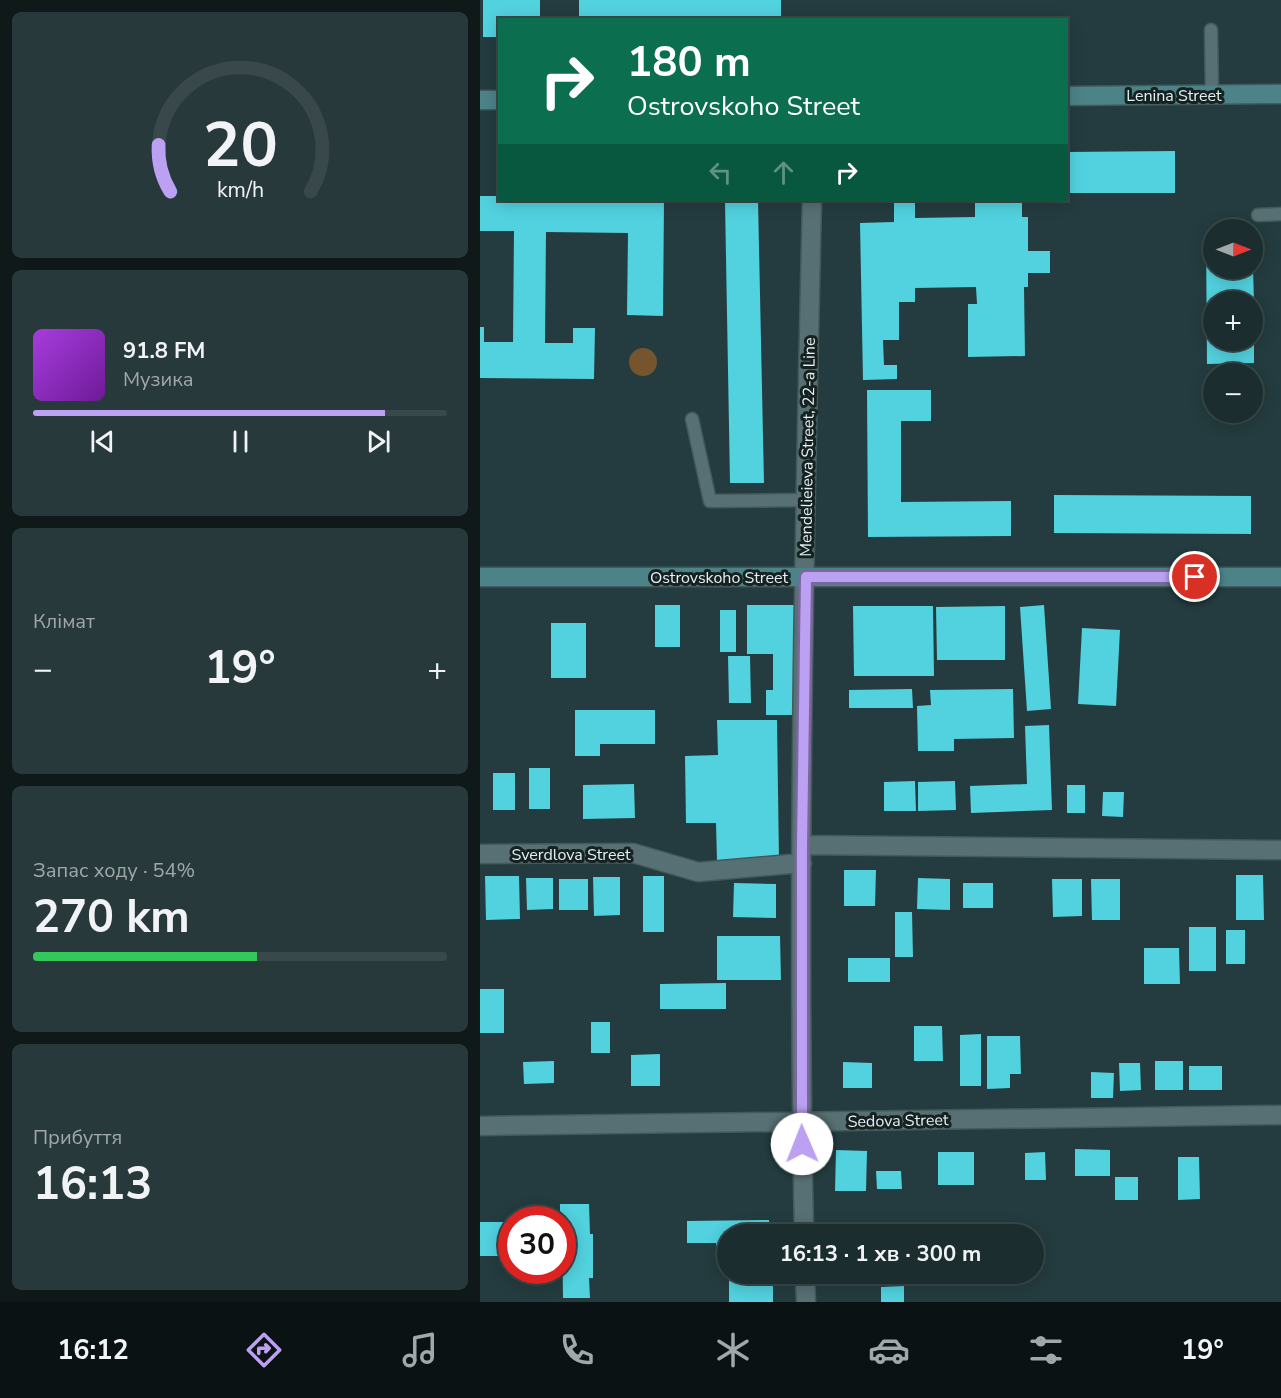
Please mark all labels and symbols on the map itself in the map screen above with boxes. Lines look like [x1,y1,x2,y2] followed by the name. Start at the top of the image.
[1126,85,1222,107] street label: Lenina Street
[1203,219,1263,279] north arrow
[795,337,821,557] street label: Mendelieieva Street, 22-a Line
[1169,551,1220,602] pin
[650,567,788,589] street label: Ostrovskoho Street
[511,844,631,866] street label: Sverdlova Street
[847,1109,949,1133] street label: Sedova Street
[770,1112,834,1176] position arrow
[498,1206,576,1284] speed limit sign: 30

